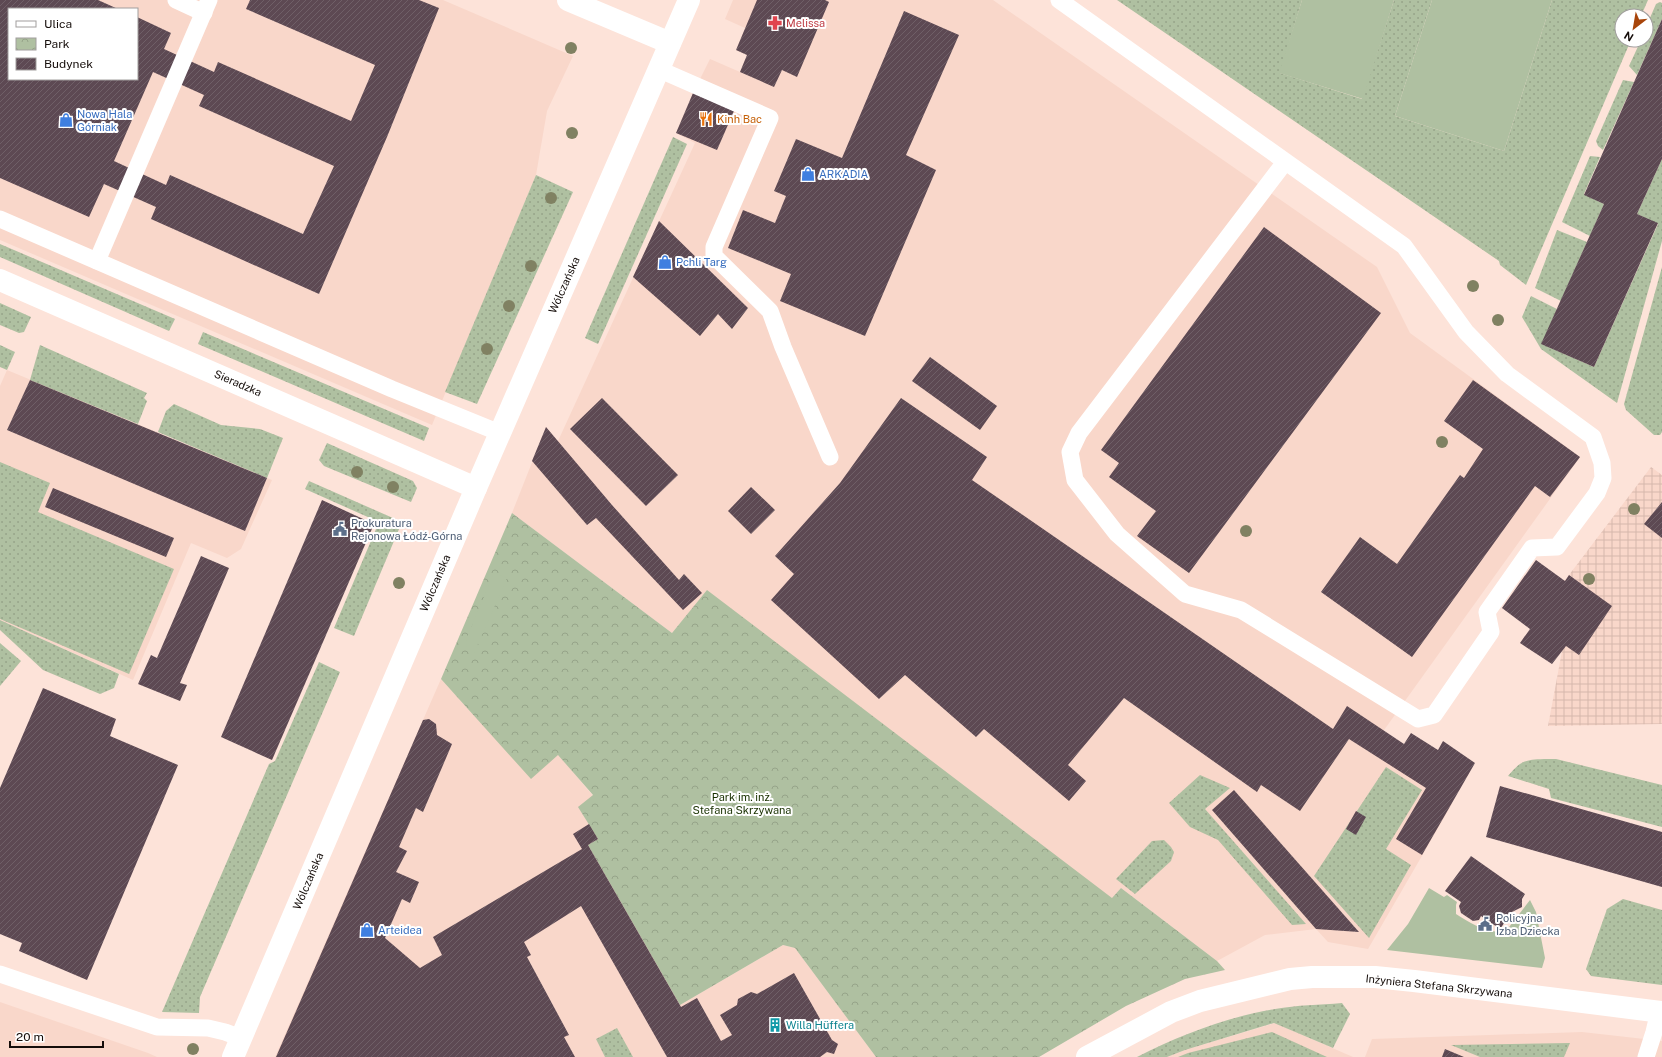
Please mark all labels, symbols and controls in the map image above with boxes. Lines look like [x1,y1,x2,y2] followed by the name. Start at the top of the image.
[8,8,138,80] legend
[1614,8,1654,48] north arrow
[767,15,783,31] pharmacy icon: Melissa
[44,17,72,31] text: Ulica
[786,17,825,29] place label: Melissa
[1622,29,1636,44] text: N
[44,37,70,51] text: Park
[44,57,93,71] text: Budynek
[77,108,132,133] place label: Nowa Hala Górniak
[698,111,714,127] restaurant icon: Kinh Bac
[58,112,74,128] shop icon: Nowa Hala Górniak
[717,113,762,125] place label: Kinh Bac
[800,166,816,182] shop icon: ARKADIA
[819,168,868,180] place label: ARKADIA
[657,254,673,270] shop icon: Pchli Targ
[546,255,582,315] street label: Wólczańska
[676,256,727,268] place label: Pchli Targ
[212,368,264,398] street label: Sieradzka
[351,517,462,542] place label: Prokuratura Rejonowa Łódź-Górna
[332,521,348,537] public building icon: Prokuratura Rejonowa Łódź-Górna
[418,553,452,613] street label: Wólczańska
[693,791,791,816] park label: Park im. inż. Stefana Skrzywana
[291,851,325,911] street label: Wólczańska
[1496,912,1560,937] place label: Policyjna Izba Dziecka
[1477,916,1493,932] public building icon: Policyjna Izba Dziecka
[359,922,375,938] shop icon: Arteidea
[378,924,422,936] place label: Arteidea
[1365,972,1513,1000] street label: Inżyniera Stefana Skrzywana
[767,1017,783,1033] building icon: Willa Hüffera
[786,1019,854,1031] place label: Willa Hüffera
[10,1023,103,1049] scale bar
[16,1030,44,1044] text: 20 m

